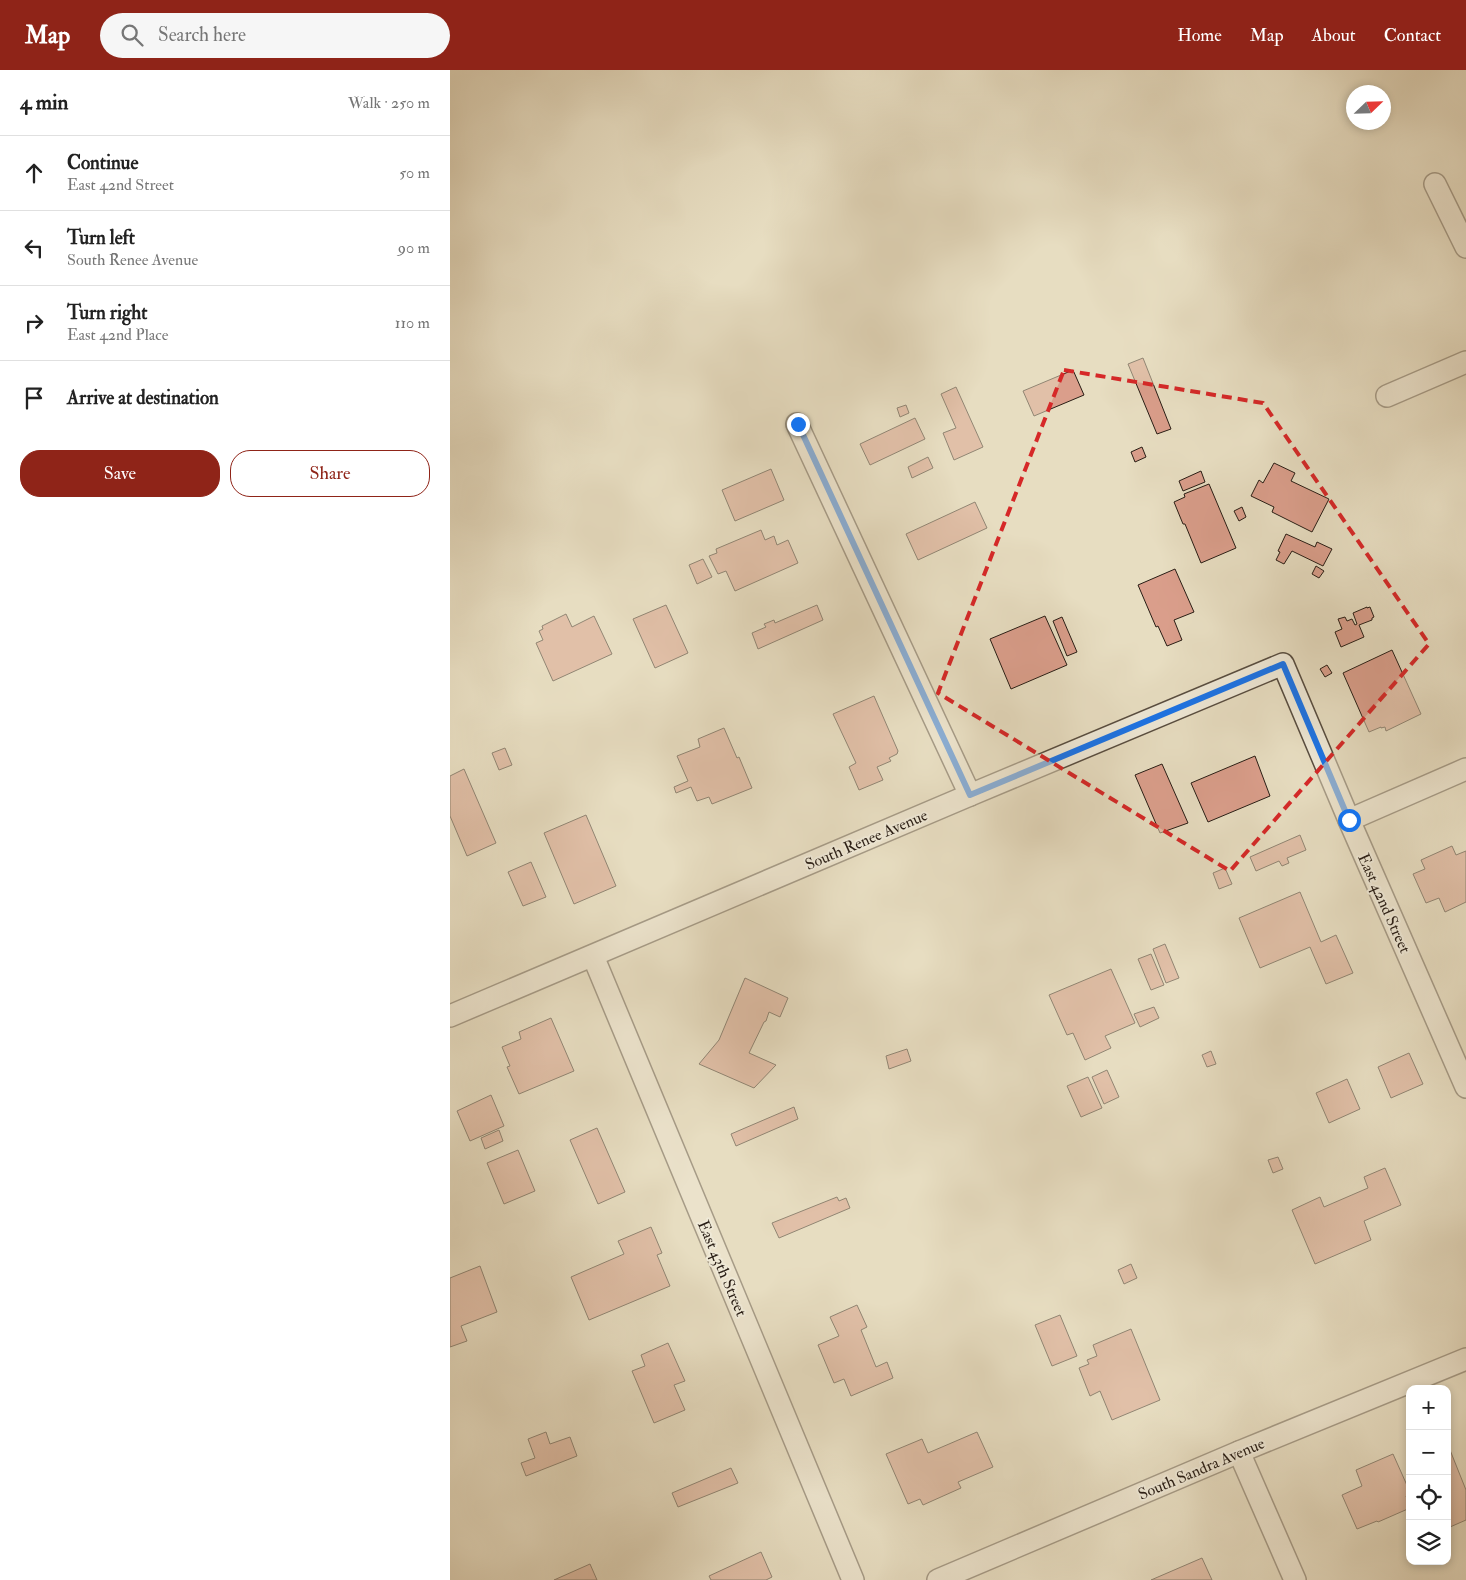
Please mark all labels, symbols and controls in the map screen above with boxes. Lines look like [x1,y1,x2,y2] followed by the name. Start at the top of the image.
[100,13,450,58] search box
[25,20,70,51] text: Map
[118,21,146,49] icon: search
[158,23,246,47] text: Search here
[1177,24,1222,47] text: Home
[1250,24,1284,47] text: Map
[1312,24,1356,47] text: About
[1384,24,1441,47] text: Contact
[1346,85,1391,130] north arrow
[20,89,68,116] text: 4 min
[348,93,430,113] text: Walk · 250 m
[67,151,138,175] text: Continue
[20,159,48,187] icon: ahead
[399,163,430,183] text: 50 m
[67,175,174,195] text: East 42nd Street
[67,226,135,250] text: Turn left
[20,234,48,262] icon: left
[398,238,430,258] text: 90 m
[67,250,198,270] text: South Renee Avenue
[67,301,147,325] text: Turn right
[20,309,48,337] icon: right
[395,313,430,333] text: 110 m
[67,325,169,345] text: East 42nd Place
[20,384,48,412] icon: arrive
[67,386,219,410] text: Arrive at destination
[787,413,810,436] route end
[20,450,220,497] button: Save
[230,450,430,497] button: Share
[802,805,931,875] street label: South Renee Avenue
[1338,809,1361,832] route start
[1353,851,1415,956] street label: East 42nd Street
[693,1217,751,1319] street label: East 43th Street
[1406,1385,1451,1565] map controls
[1406,1385,1451,1430] button: +
[1406,1430,1451,1475] button: −
[1135,1433,1268,1505] street label: South Sandra Avenue
[1406,1475,1451,1520] button: locate
[1406,1520,1451,1565] button: layers

